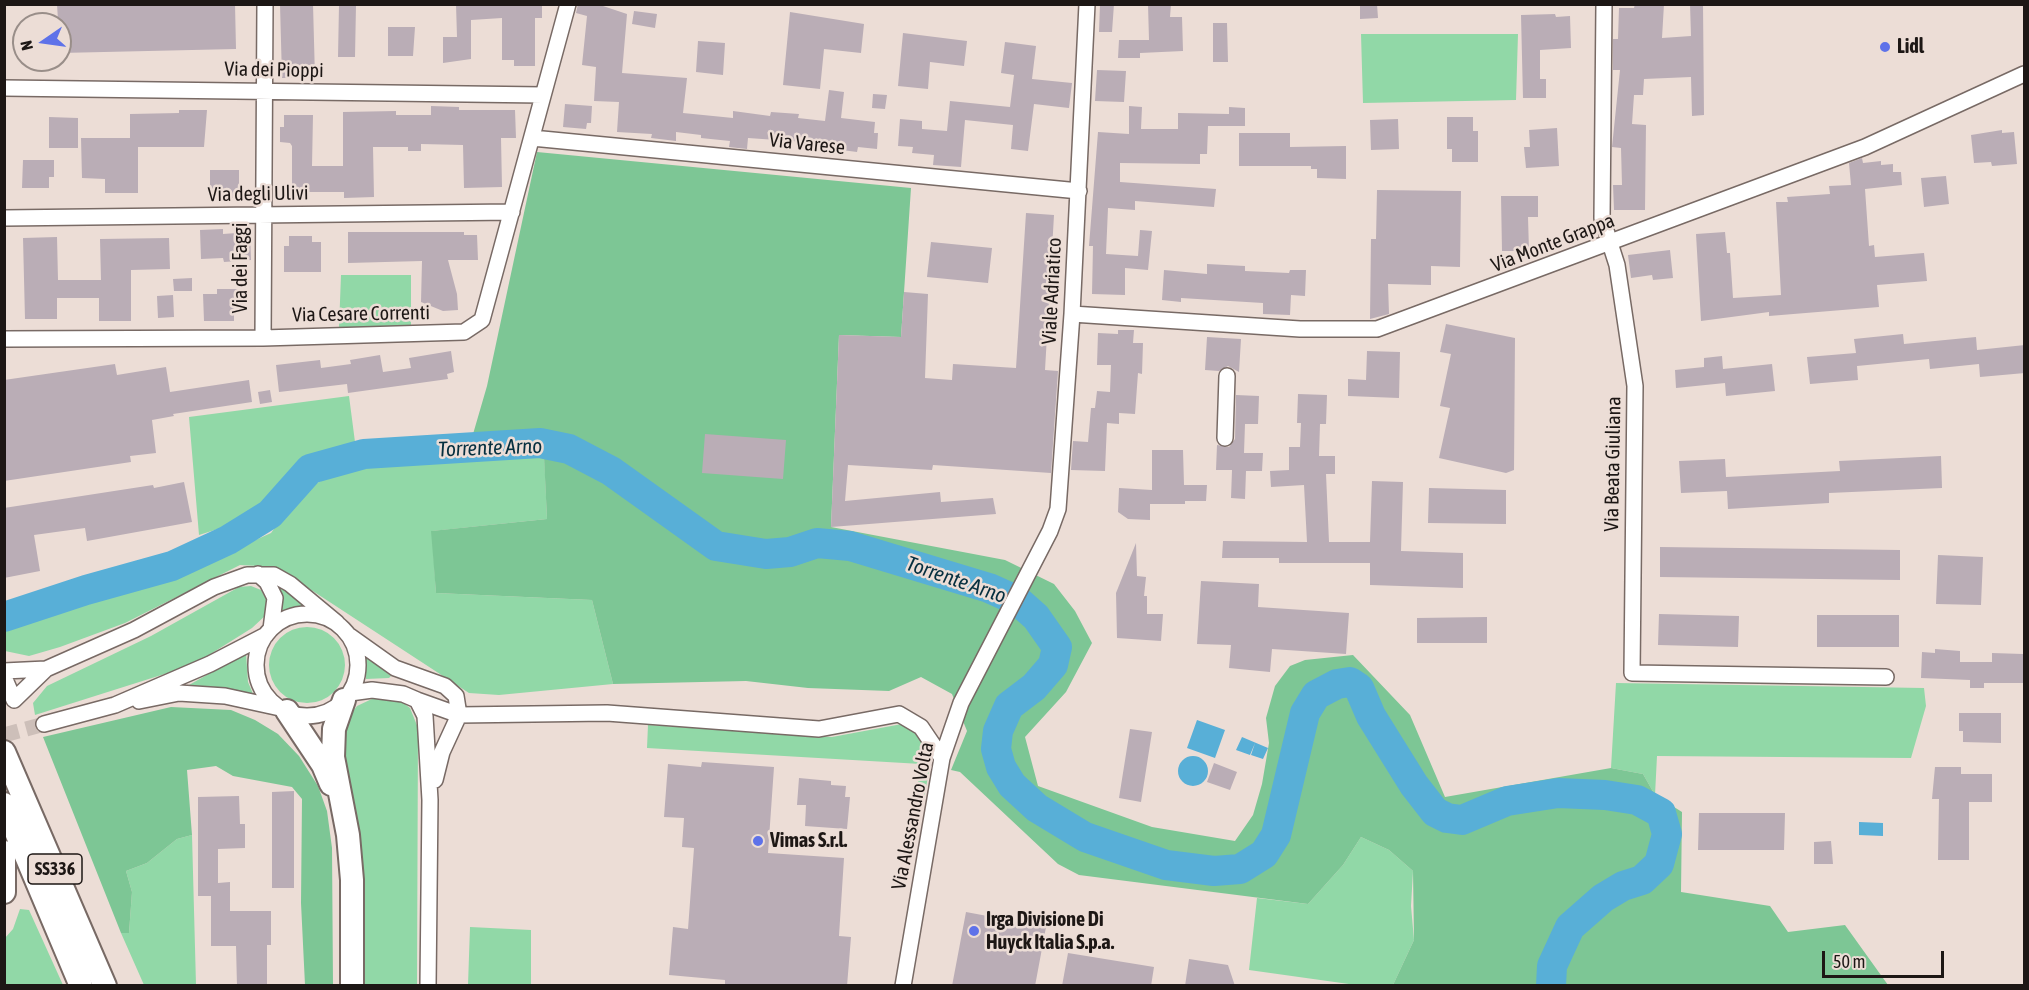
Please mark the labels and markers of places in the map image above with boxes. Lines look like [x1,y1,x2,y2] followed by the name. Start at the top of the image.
[1897,35,1924,59] place label: Lidl
[1878,40,1892,54] marker: Lidl
[770,829,847,853] place label: Vimas S.r.l.
[751,834,765,848] marker: Vimas S.r.l.
[986,908,1114,955] place label: Irga Divisione Di Huyck Italia S.p.a.
[967,924,981,938] marker: Irga Divisione Di Huyck Italia S.p.a.

